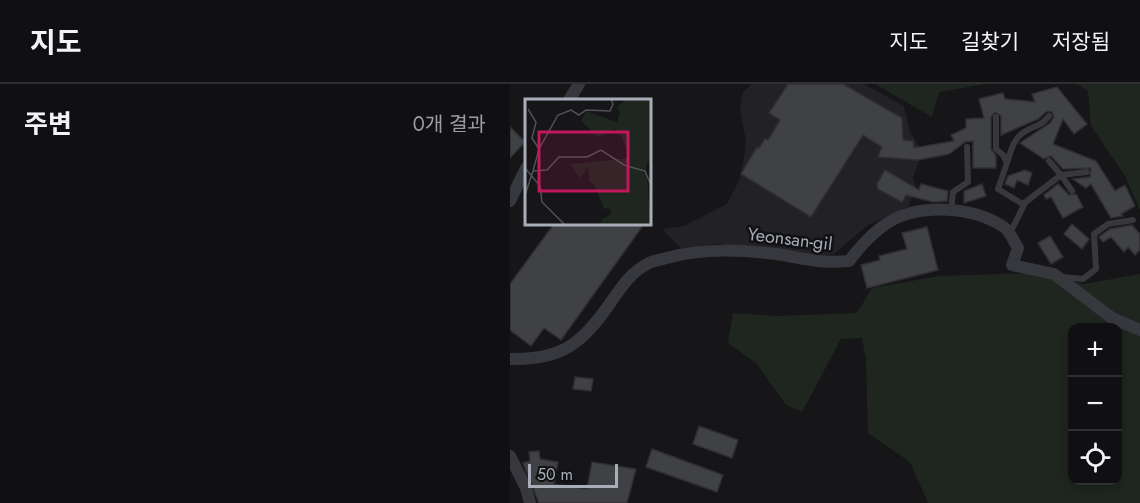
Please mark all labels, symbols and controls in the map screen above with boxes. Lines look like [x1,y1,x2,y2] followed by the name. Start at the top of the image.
[30,22,82,63] text: 지도
[889,27,928,57] text: 지도
[961,27,1019,57] text: 길찾기
[1052,27,1110,57] text: 저장됨
[525,99,651,225] inset map
[24,105,72,143] text: 주변
[413,110,486,139] text: 0개 결과
[746,221,834,257] street label: Yeonsan-gil
[1068,323,1122,485] map controls
[1068,323,1122,377] button: +
[1068,377,1122,431] button: −
[1068,431,1122,485] button: locate
[528,461,618,488] scale bar
[537,463,573,486] text: 50 m

